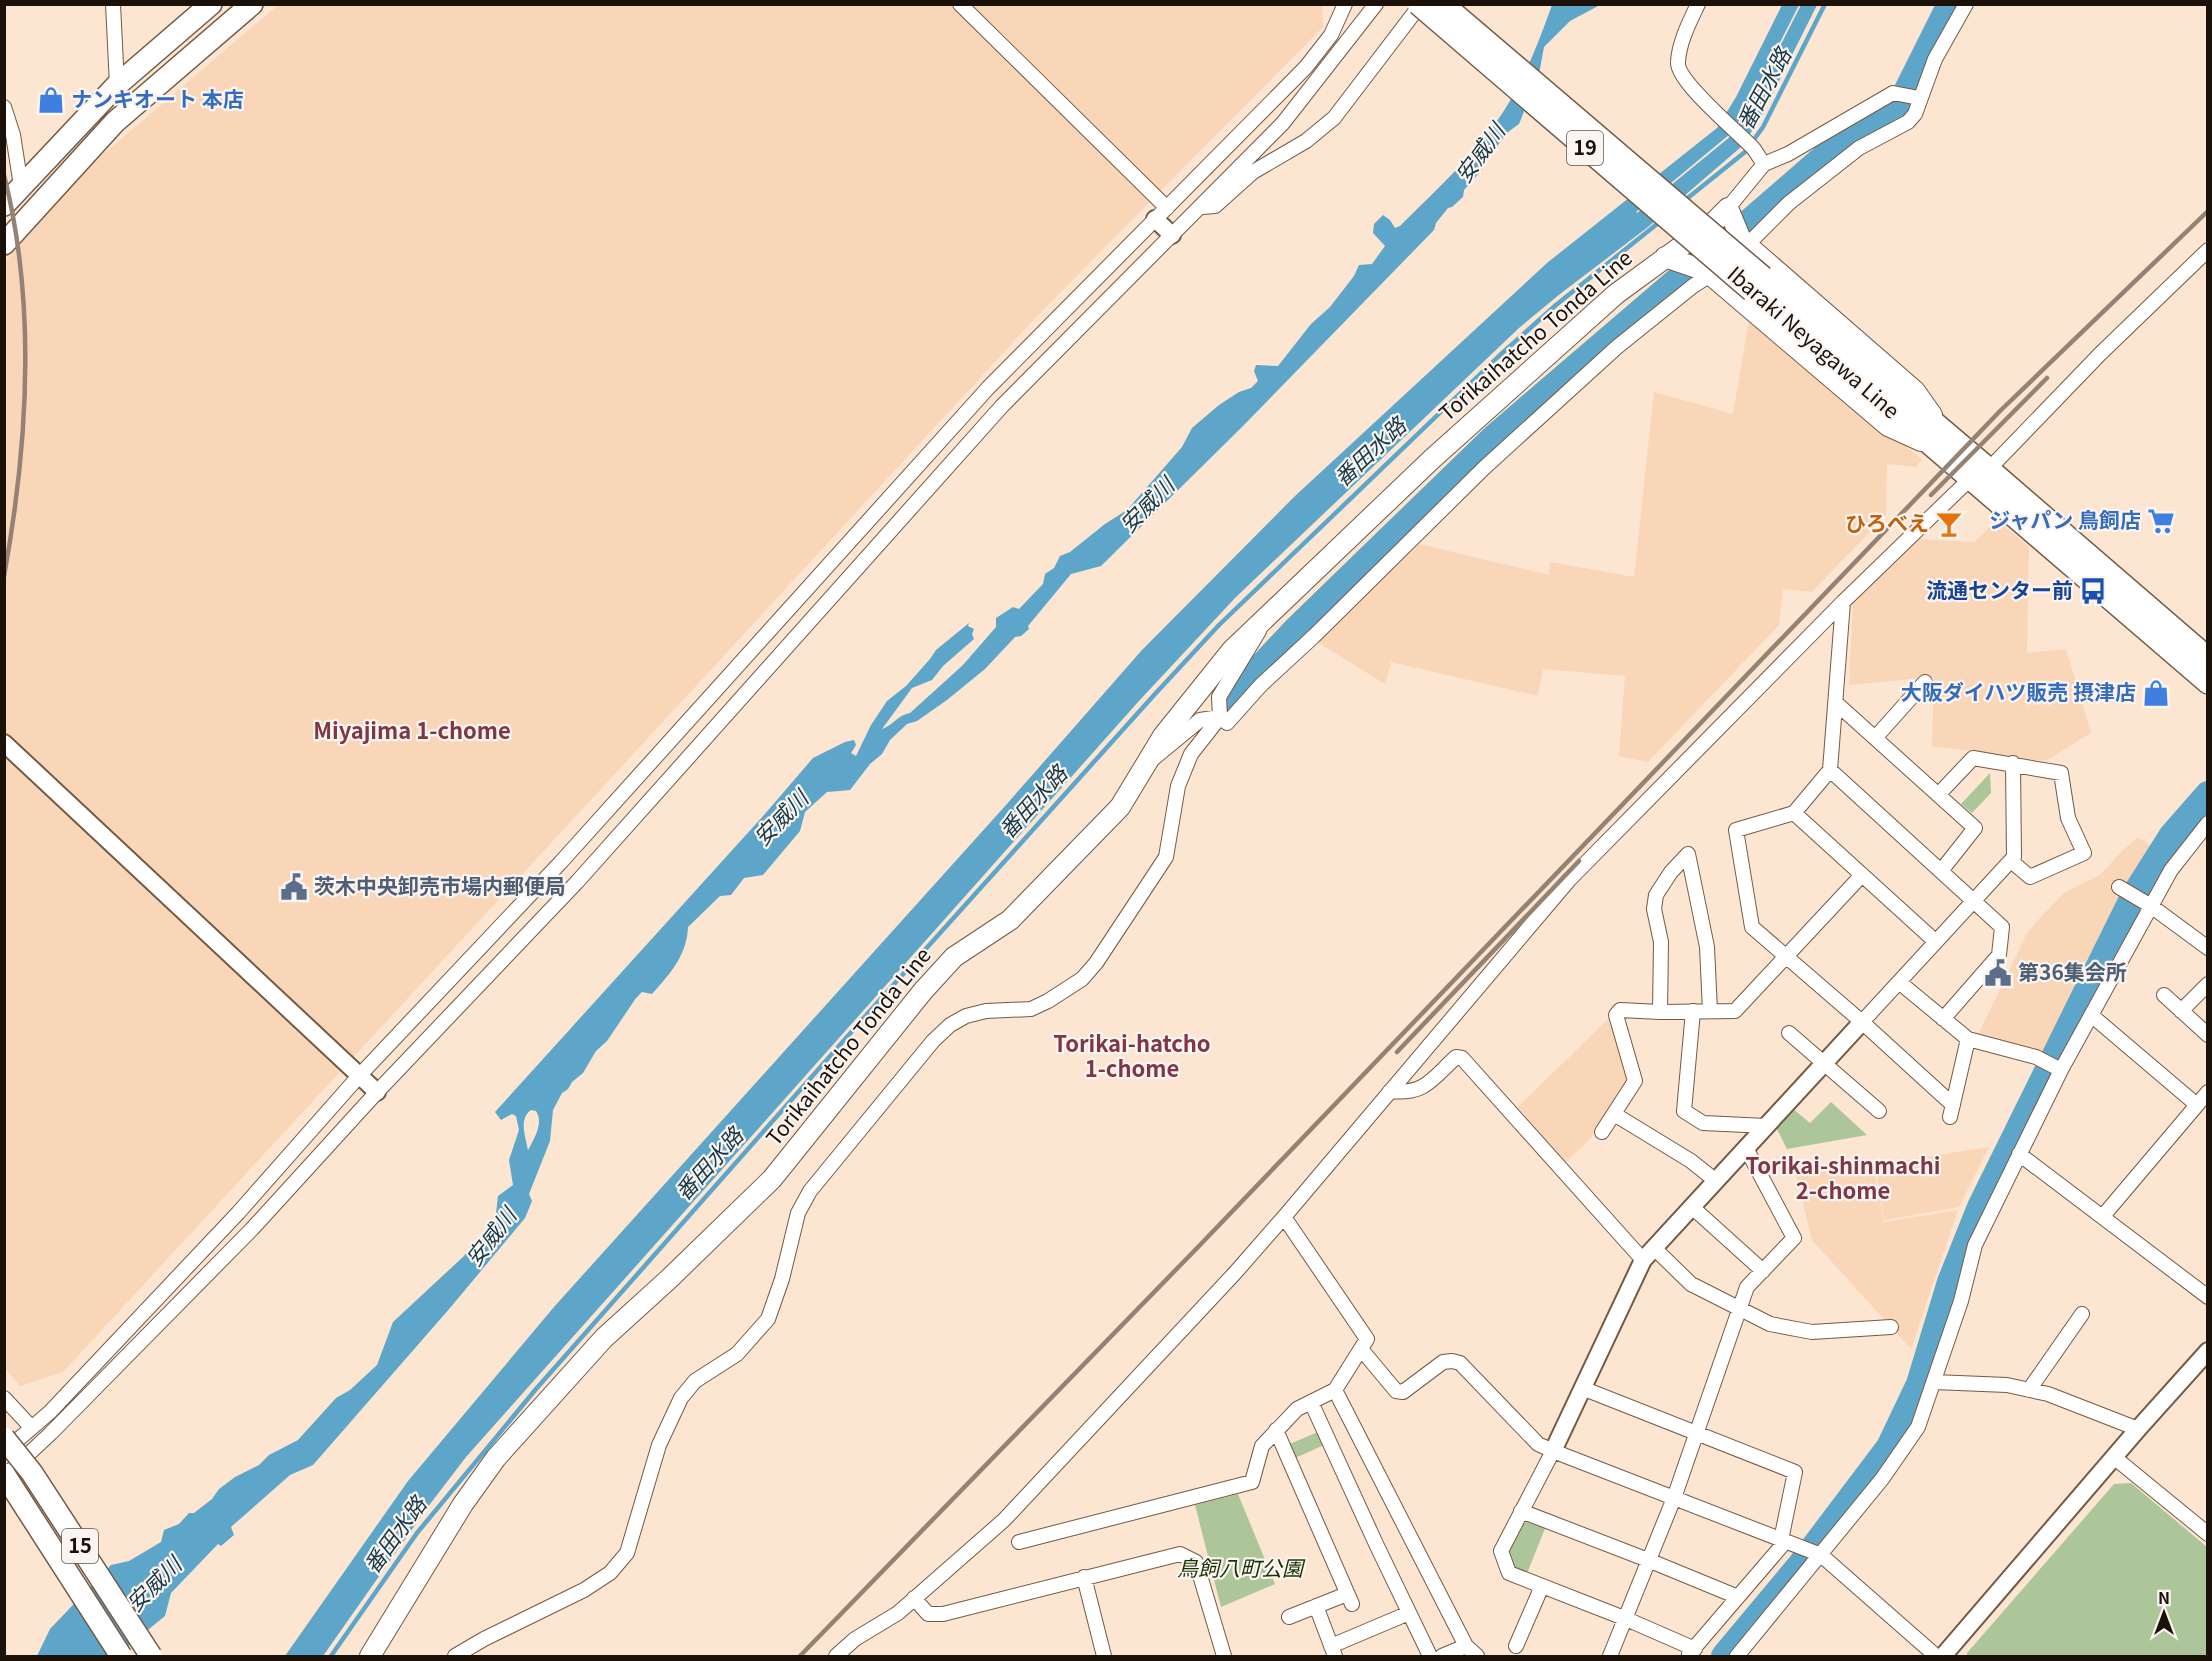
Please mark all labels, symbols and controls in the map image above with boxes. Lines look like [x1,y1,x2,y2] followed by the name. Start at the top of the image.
[1727,40,1798,134] water label: 番田水路
[71,83,244,113] place label: ナンキオート 本店
[36,85,66,115] shop icon: ナンキオート 本店
[1446,114,1512,188] water label: 安威川
[1567,131,1603,165] road number: 19
[1432,242,1638,427] street label: Torikaihatcho Tonda Line
[1722,258,1907,425] street label: Ibaraki Neyagawa Line
[1326,407,1413,492] water label: 番田水路
[1111,467,1181,538] water label: 安威川
[1989,504,2141,534] place label: ジャパン 鳥飼店
[2146,506,2176,536] supermarket icon: ジャパン 鳥飼店
[1845,507,1929,537] place label: ひろべえ
[1934,509,1964,539] bar icon: ひろべえ
[1926,574,2073,604] place label: 流通センター前
[2078,576,2108,606] bus stop icon: 流通センター前
[1901,676,2136,706] place label: 大阪ダイハツ販売 摂津店
[2141,678,2171,708] shop icon: 大阪ダイハツ販売 摂津店
[313,713,511,745] district label: Miyajima 1-chome
[990,756,1074,844] water label: 番田水路
[745,780,815,851] water label: 安威川
[314,870,566,900] place label: 茨木中央卸売市場内郵便局
[279,872,309,902] public building icon: 茨木中央卸売市場内郵便局
[758,940,937,1151] street label: Torikaihatcho Tonda Line
[2018,956,2127,986] place label: 第36集会所
[1983,958,2013,988] public building icon: 第36集会所
[1053,1026,1211,1083] district label: Torikai-hatcho 1-chome
[666,1118,750,1206] water label: 番田水路
[1746,1148,1940,1205] district label: Torikai-shinmachi 2-chome
[456,1198,524,1272] water label: 安威川
[355,1487,433,1579] water label: 番田水路
[62,1529,98,1563] road number: 15
[118,1547,189,1617] water label: 安威川
[1177,1552,1306,1582] park label: 鳥飼八町公園
[2134,1583,2194,1643] north arrow
[2158,1585,2170,1609] text: N

